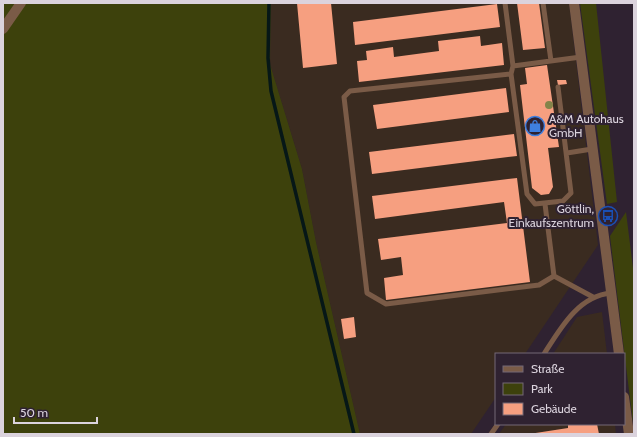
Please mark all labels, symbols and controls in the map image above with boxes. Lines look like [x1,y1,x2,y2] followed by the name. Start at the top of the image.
[549,111,624,140] place label: A&M Autohaus GmbH
[524,115,546,137] shop icon: A&M Autohaus GmbH
[509,201,594,230] place label: Göttlin, Einkaufszentrum
[597,205,619,227] bus stop icon: Göttlin, Einkaufszentrum
[495,353,625,425] legend
[531,361,564,376] text: Straße
[531,381,553,396] text: Park
[14,399,97,425] scale bar
[531,401,577,416] text: Gebäude
[20,405,48,420] text: 50 m

